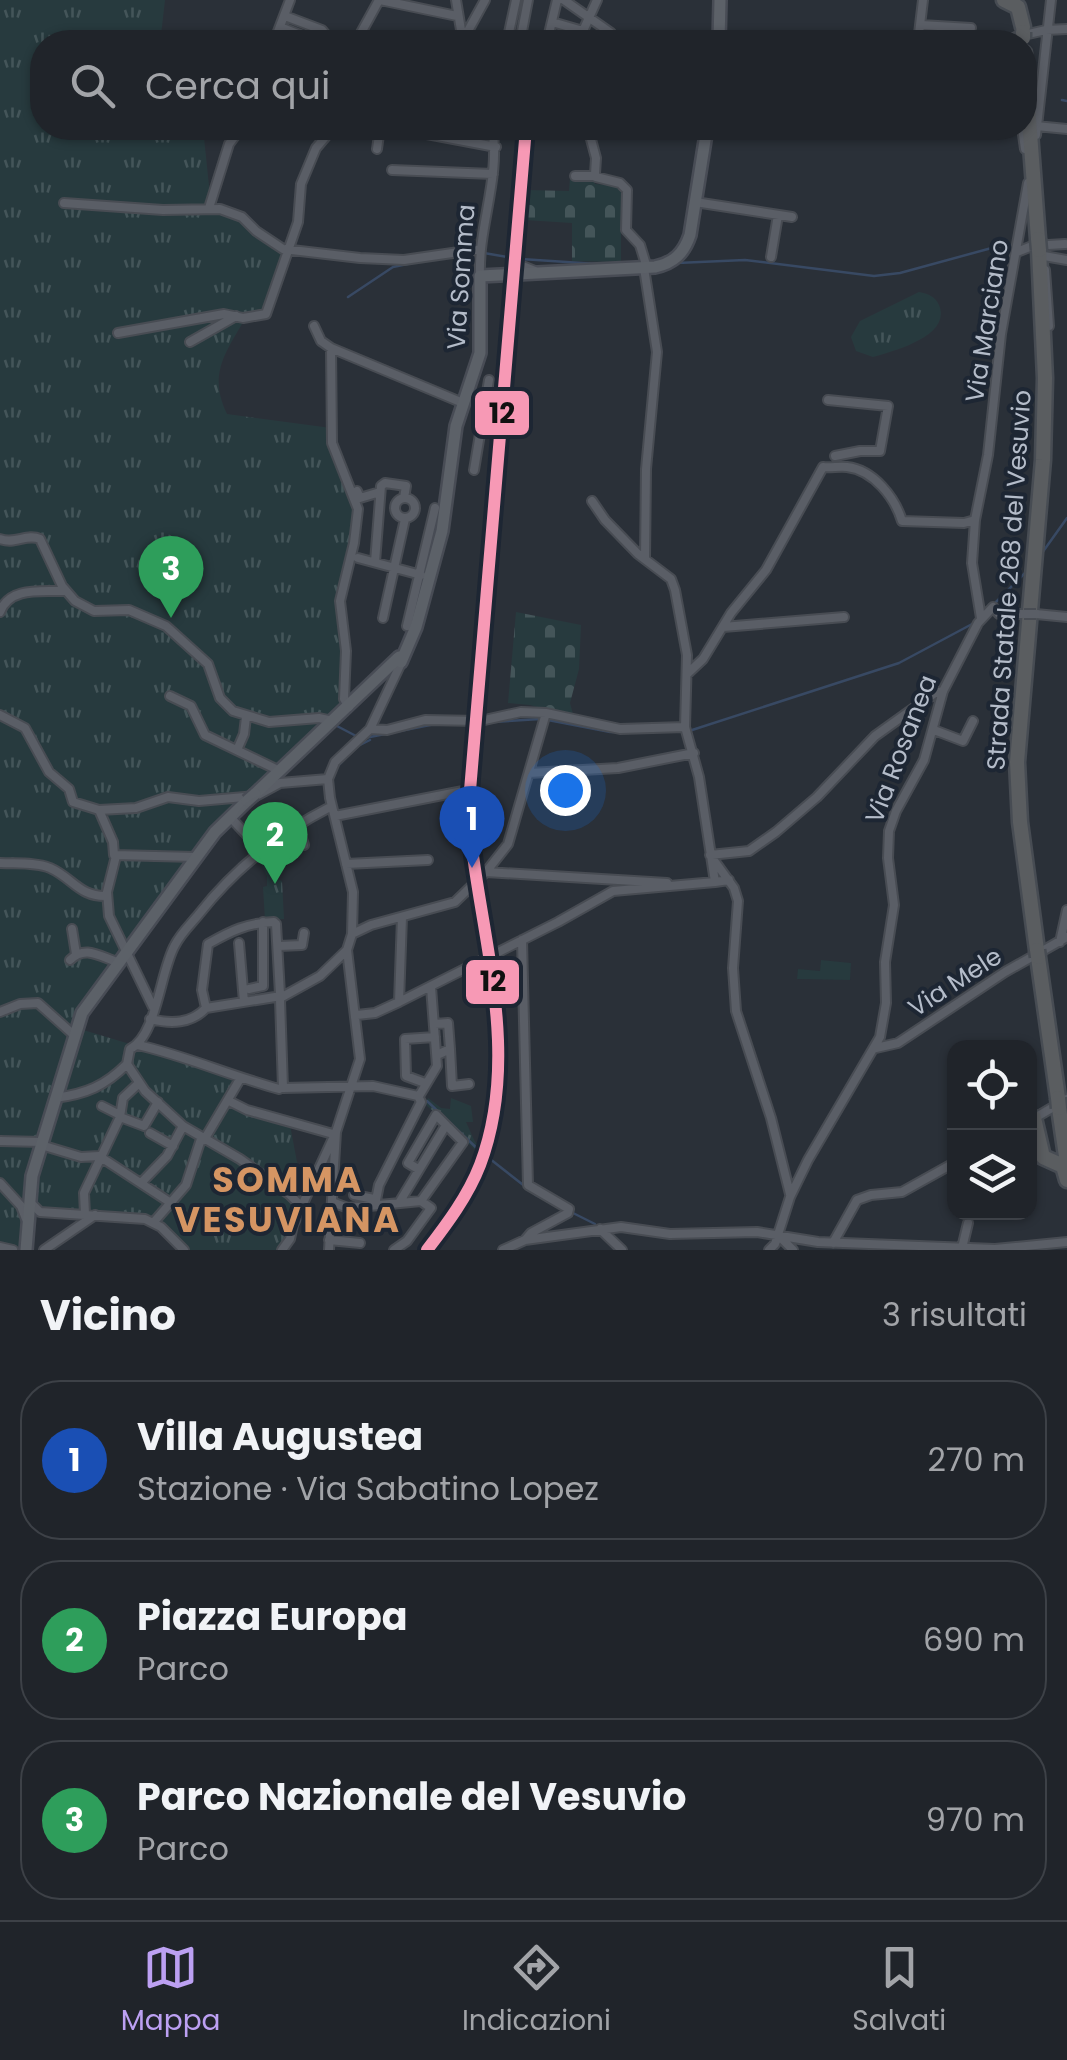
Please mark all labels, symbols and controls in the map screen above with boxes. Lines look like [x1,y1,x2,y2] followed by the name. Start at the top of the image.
[30,30,1037,140] search box
[65,58,120,113] icon: search
[145,59,330,112] text: Cerca qui
[438,203,484,351] street label: Via Somma
[957,237,1017,405] street label: Via Marciano
[473,389,531,437] line badge: 12
[978,389,1040,771] street label: Strada Statale 268 del Vesuvio
[489,394,515,433] text: 12
[138,536,204,618] pin: 3
[857,670,945,828] street label: Via Rosanea
[540,765,591,816] your location
[440,786,504,868] pin: 1
[242,802,308,884] pin: 2
[901,939,1009,1025] street label: Via Mele
[464,958,521,1006] line badge: 12
[480,962,506,1001] text: 12
[947,1040,1037,1220] map controls
[947,1040,1037,1130] button: locate
[947,1130,1037,1220] button: layers
[175,1155,401,1244] district label: SOMMA VESUVIANA
[40,1286,176,1345] text: Vicino
[882,1292,1027,1337] text: 3 risultati
[137,1410,423,1463] text: Villa Augustea
[68,1437,81,1482] text: 1
[928,1437,1025,1482] text: 270 m
[137,1466,599,1511] text: Stazione · Via Sabatino Lopez
[137,1590,408,1643] text: Piazza Europa
[65,1617,84,1662] text: 2
[923,1617,1025,1662] text: 690 m
[137,1646,229,1691] text: Parco
[137,1770,686,1823] text: Parco Nazionale del Vesuvio
[65,1797,84,1842] text: 3
[926,1797,1025,1842] text: 970 m
[137,1826,229,1871] text: Parco
[121,1940,221,2042] tab: Mappa
[462,1940,611,2042] tab: Indicazioni
[852,1940,946,2042] tab: Salvati

